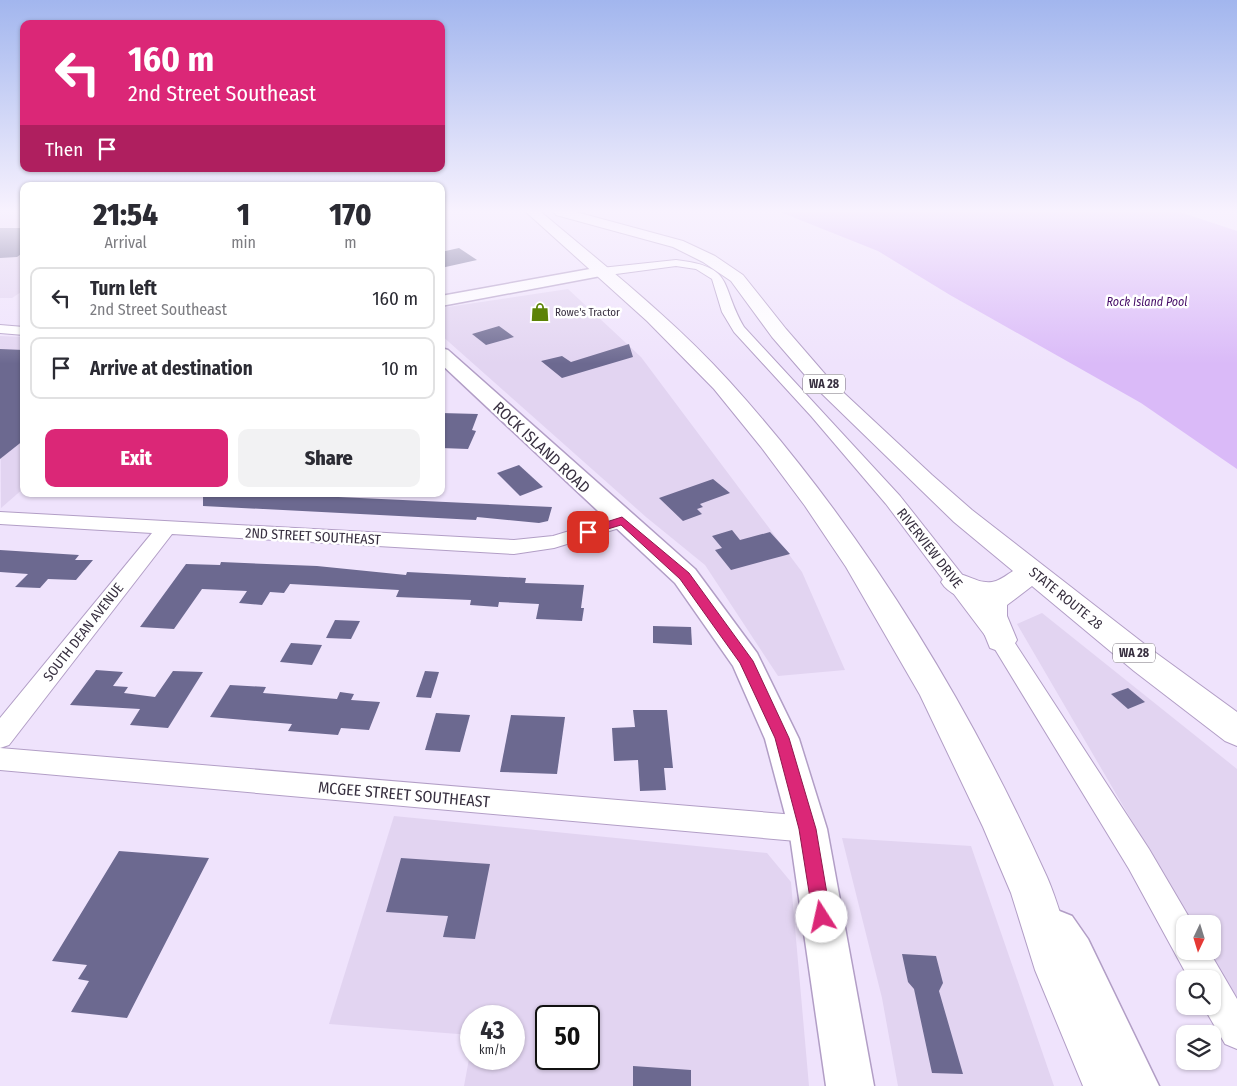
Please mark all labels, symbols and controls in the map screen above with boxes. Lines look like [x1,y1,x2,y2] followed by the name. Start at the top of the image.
[128,38,214,80] text: 160 m
[45,40,110,105] icon: left
[128,80,316,107] text: 2nd Street Southeast
[93,135,121,163] icon: arrive
[45,138,83,161] text: Then
[93,197,158,233] text: 21:54
[237,197,250,233] text: 1
[329,197,372,233] text: 170
[104,233,147,252] text: Arrival
[231,233,256,252] text: min
[344,233,357,252] text: m
[90,277,157,300] text: Turn left
[47,284,75,312] icon: left
[372,287,418,310] text: 160 m
[1107,295,1187,309] water label: Rock Island Pool
[90,300,227,319] text: 2nd Street Southeast
[529,301,551,323] shop icon: Rowe's Tractor
[555,306,620,319] place label: Rowe's Tractor
[47,354,75,382] icon: arrive
[90,357,253,380] text: Arrive at destination
[382,357,418,380] text: 10 m
[803,374,845,394] road number: WA 28
[489,398,594,497] street label: ROCK ISLAND ROAD
[45,429,228,487] button: Exit
[238,429,420,487] button: Share
[893,505,966,592] street label: RIVERVIEW DRIVE
[567,511,609,553] pin
[574,518,602,546] icon: arrive
[245,524,382,549] street label: 2ND STREET SOUTHEAST
[1026,564,1106,633] street label: STATE ROUTE 28
[40,579,127,685] street label: SOUTH DEAN AVENUE
[1113,644,1155,662] road number: WA 28
[317,778,491,812] street label: MCGEE STREET SOUTHEAST
[795,890,847,942] position arrow
[1176,915,1221,960] north arrow
[1176,915,1221,1070] map controls
[1176,970,1221,1015] button: search
[535,1005,600,1070] speed limit sign: 50
[480,1016,505,1046] text: 43
[1176,1025,1221,1070] button: layers
[479,1043,506,1057] text: km/h

